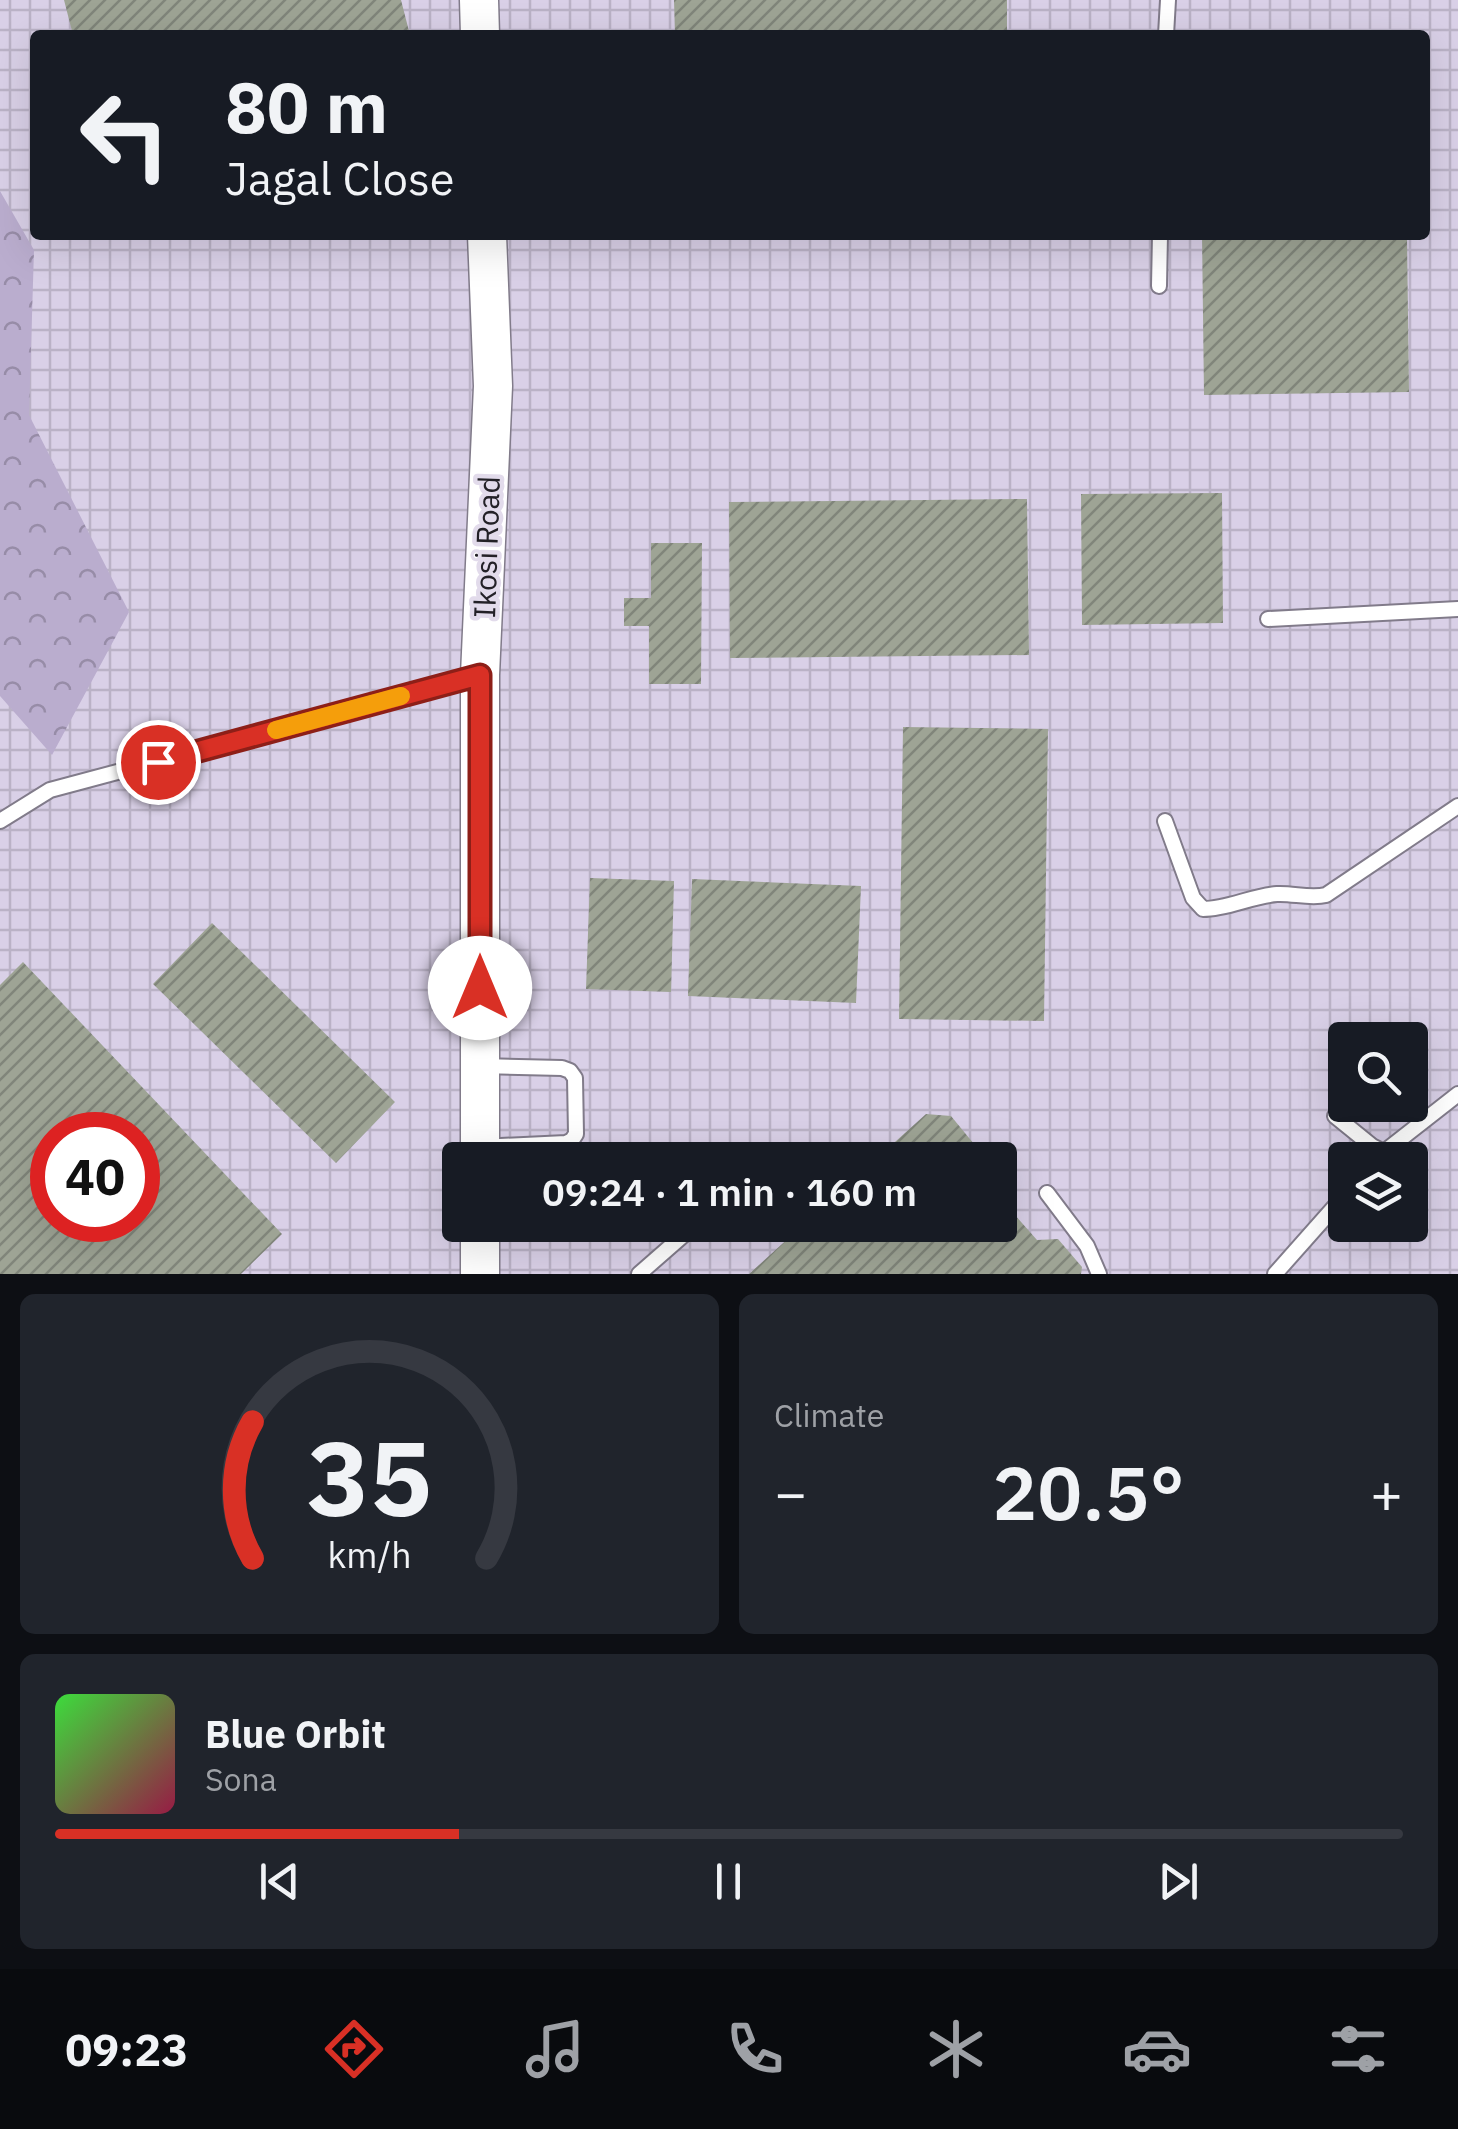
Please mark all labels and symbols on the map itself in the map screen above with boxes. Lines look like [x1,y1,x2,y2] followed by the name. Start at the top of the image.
[464,475,508,619] street label: Ikosi Road
[116,720,201,805] pin
[428,936,532,1040] position arrow
[30,1112,160,1242] speed limit sign: 40

